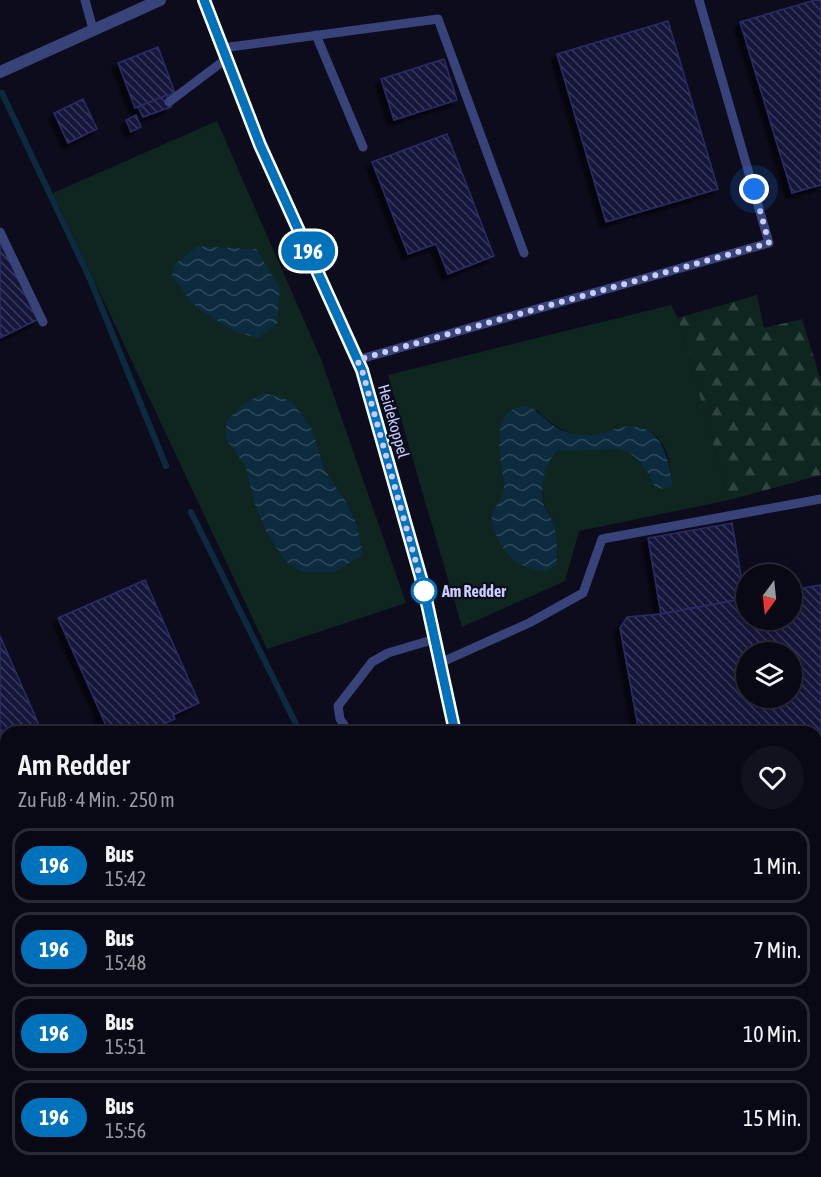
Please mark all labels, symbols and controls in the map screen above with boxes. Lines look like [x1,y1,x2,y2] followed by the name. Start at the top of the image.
[739,174,769,204] your location
[274,232,342,270] line badge: 196
[293,239,323,263] text: 196
[374,382,413,461] street label: Heidekoppel
[736,564,802,630] north arrow
[736,564,802,708] map controls
[411,578,437,604] marker: Am Redder
[441,582,506,600] place label: Am Redder
[736,642,802,708] button: layers
[741,746,804,809] button: heart
[18,749,130,781] text: Am Redder
[18,788,175,811] text: Zu Fuß · 4 Min. · 250 m
[105,841,134,867] text: Bus
[39,853,69,877] text: 196
[753,853,801,879] text: 1 Min.
[105,867,146,890] text: 15:42
[105,925,134,951] text: Bus
[39,937,69,961] text: 196
[753,937,801,963] text: 7 Min.
[105,951,146,974] text: 15:48
[105,1009,134,1035] text: Bus
[39,1021,69,1045] text: 196
[743,1021,801,1047] text: 10 Min.
[105,1035,146,1058] text: 15:51
[105,1093,134,1119] text: Bus
[39,1105,69,1129] text: 196
[743,1105,801,1131] text: 15 Min.
[105,1119,146,1142] text: 15:56

